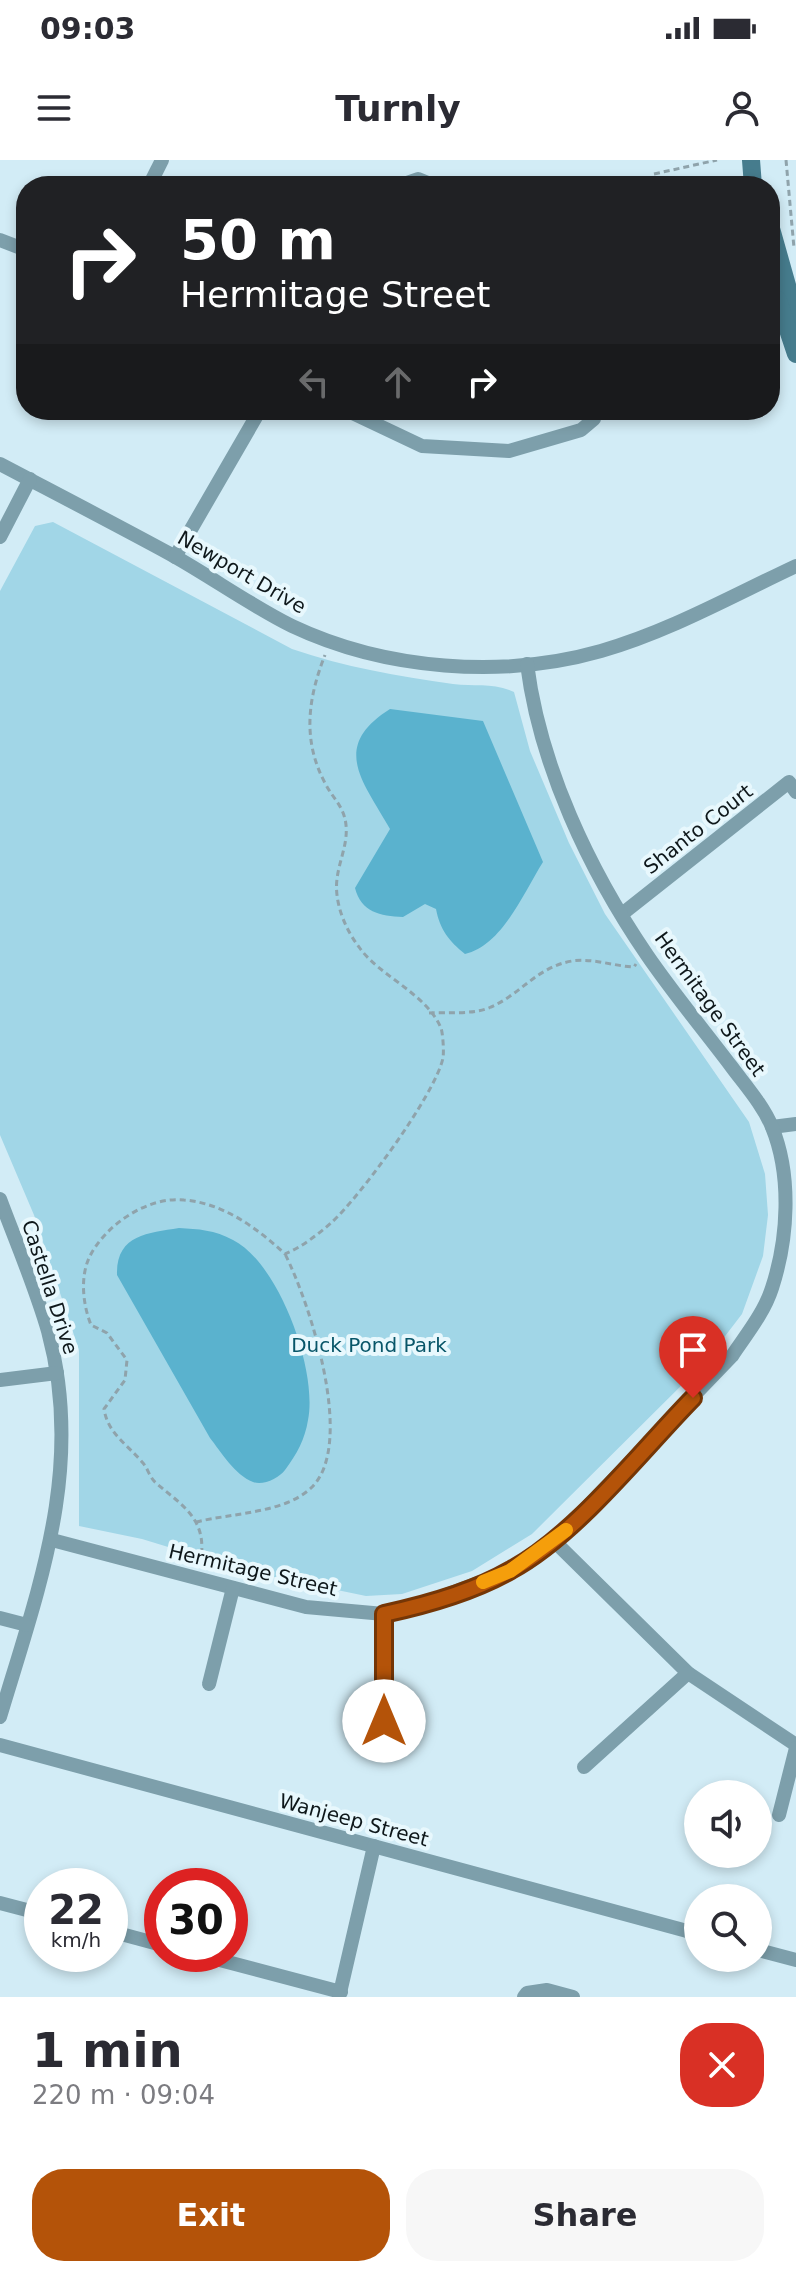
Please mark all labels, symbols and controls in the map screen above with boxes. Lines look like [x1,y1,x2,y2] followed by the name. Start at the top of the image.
[40,11,136,46] text: 09:03
[32,86,76,130] icon: menu
[720,86,764,130] icon: person
[335,88,461,129] text: Turnly
[180,207,336,272] text: 50 m
[48,208,152,312] icon: right
[180,274,490,315] text: Hermitage Street
[292,360,336,404] icon: left
[376,360,420,404] icon: ahead
[460,360,504,404] icon: right
[174,526,310,618] street label: Newport Drive
[639,779,757,879] street label: Shanto Court
[650,927,770,1081] street label: Hermitage Street
[17,1217,83,1357] street label: Castella Drive
[659,1316,727,1398] pin
[671,1328,715,1372] icon: arrive
[291,1333,447,1357] park label: Duck Pond Park
[166,1539,340,1601] street label: Hermitage Street
[342,1679,426,1763] position arrow
[684,1780,772,1972] map controls
[684,1780,772,1868] button: sound
[277,1789,431,1851] street label: Wanjeep Street
[144,1868,248,1972] speed limit sign: 30
[684,1884,772,1972] button: search
[48,1887,104,1933] text: 22
[51,1928,101,1952] text: km/h
[32,2022,183,2078] text: 1 min
[680,2023,764,2107] button: close
[32,2080,215,2110] text: 220 m · 09:04
[32,2169,390,2261] button: Exit
[406,2169,764,2261] button: Share

